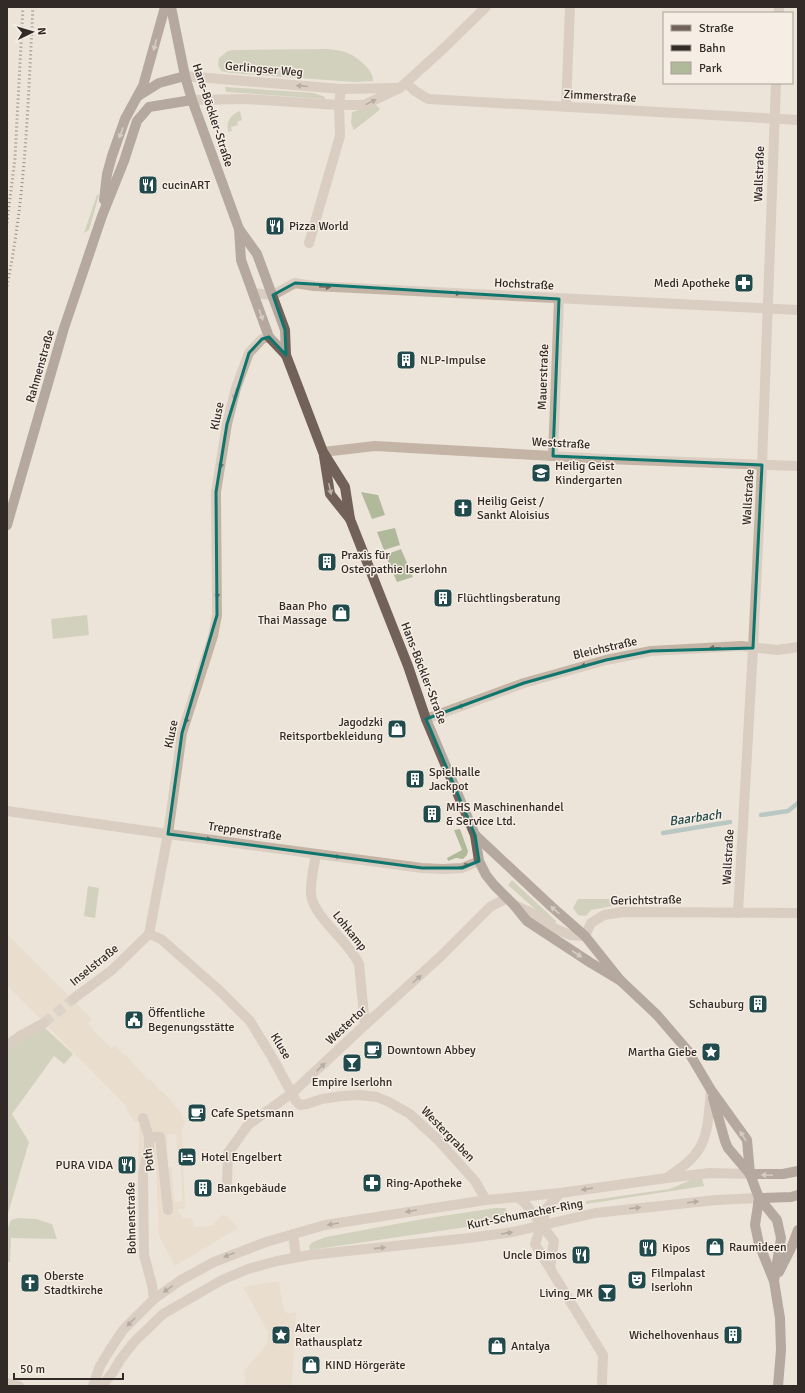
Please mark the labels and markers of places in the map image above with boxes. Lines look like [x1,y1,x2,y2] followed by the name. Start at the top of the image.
[137,174,159,196] restaurant icon: cucinART
[162,178,210,193] place label: cucinART
[264,215,286,237] restaurant icon: Pizza World
[289,219,349,234] place label: Pizza World
[733,272,755,294] pharmacy icon: Medi Apotheke
[654,276,730,291] place label: Medi Apotheke
[395,349,417,371] building icon: NLP-Impulse
[420,353,486,368] place label: NLP-Impulse
[555,459,622,488] place label: Heilig Geist Kindergarten
[530,462,552,484] school or university icon: Heilig Geist Kindergarten
[477,494,550,523] place label: Heilig Geist / Sankt Aloisius
[452,497,474,519] church icon: Heilig Geist / Sankt Aloisius
[341,548,447,577] place label: Praxis für Osteopathie Iserlohn
[316,551,338,573] building icon: Praxis für Osteopathie Iserlohn
[432,587,454,609] building icon: Flüchtlingsberatung
[457,591,561,606] place label: Flüchtlingsberatung
[258,599,327,628] place label: Baan Pho Thai Massage
[330,602,352,624] shop icon: Baan Pho Thai Massage
[279,715,383,744] place label: Jagodzki Reitsportbekleidung
[386,718,408,740] shop icon: Jagodzki Reitsportbekleidung
[429,765,480,794] place label: Spielhalle Jackpot
[404,768,426,790] building icon: Spielhalle Jackpot
[446,800,564,829] place label: MHS Maschinenhandel & Service Ltd.
[421,803,443,825] building icon: MHS Maschinenhandel & Service Ltd.
[747,993,769,1015] building icon: Schauburg
[689,997,744,1012] place label: Schauburg
[148,1006,235,1035] place label: Öffentliche Begenungsstätte
[123,1009,145,1031] public building icon: Öffentliche Begenungsstätte
[362,1039,384,1061] cafe icon: Downtown Abbey
[700,1041,722,1063] place icon: Martha Giebe
[387,1043,476,1058] place label: Downtown Abbey
[628,1045,697,1060] place label: Martha Giebe
[341,1052,363,1074] bar icon: Empire Iserlohn
[312,1075,392,1090] place label: Empire Iserlohn
[186,1102,208,1124] cafe icon: Cafe Spetsmann
[211,1106,294,1121] place label: Cafe Spetsmann
[176,1146,198,1168] hotel icon: Hotel Engelbert
[201,1150,282,1165] place label: Hotel Engelbert
[116,1154,138,1176] restaurant icon: PURA VIDA
[56,1158,114,1173] place label: PURA VIDA
[361,1172,383,1194] pharmacy icon: Ring-Apotheke
[386,1176,462,1191] place label: Ring-Apotheke
[192,1177,214,1199] building icon: Bankgebäude
[217,1181,286,1196] place label: Bankgebäude
[704,1236,726,1258] shop icon: Raumideen
[637,1237,659,1259] restaurant icon: Kipos
[729,1240,787,1255] place label: Raumideen
[662,1241,690,1256] place label: Kipos
[570,1244,592,1266] restaurant icon: Uncle Dimos
[503,1248,567,1263] place label: Uncle Dimos
[651,1266,705,1295] place label: Filmpalast Iserlohn
[44,1269,103,1298] place label: Oberste Stadtkirche
[626,1269,648,1291] theatre icon: Filmpalast Iserlohn
[19,1272,41,1294] church icon: Oberste Stadtkirche
[596,1282,618,1304] bar icon: Living_MK
[539,1286,593,1301] place label: Living_MK
[295,1321,362,1350] place label: Alter Rathausplatz
[270,1324,292,1346] place icon: Alter Rathausplatz
[722,1324,744,1346] building icon: Wichelhovenhaus
[629,1328,719,1343] place label: Wichelhovenhaus
[486,1335,508,1357] shop icon: Antalya
[511,1339,550,1354] place label: Antalya
[300,1354,322,1376] shop icon: KIND Hörgeräte
[325,1358,406,1373] place label: KIND Hörgeräte

